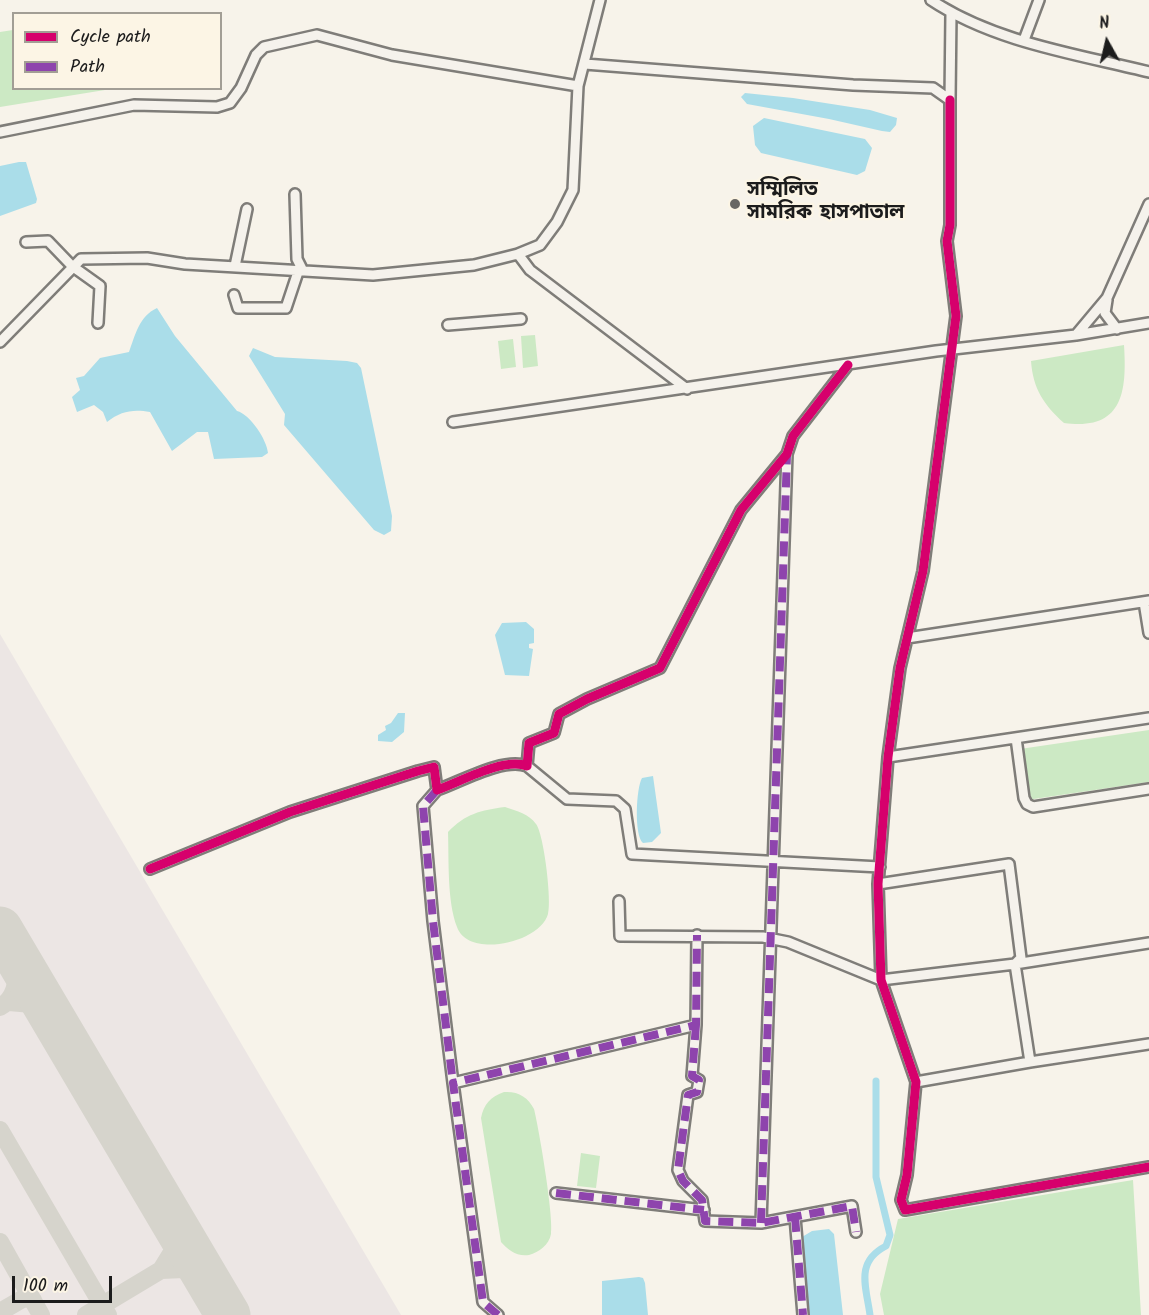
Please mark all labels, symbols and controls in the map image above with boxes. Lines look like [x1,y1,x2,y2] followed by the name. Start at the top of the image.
[1098,11,1111,37] text: N
[12,12,222,90] legend
[1077,12,1137,72] north arrow
[70,23,151,52] text: Cycle path
[70,53,105,82] text: Path
[747,180,904,227] place label: সম্মিলিত সামরিক হাসপাতাল
[728,197,742,211] marker: সম্মিলিত সামরিক হাসপাতাল
[15,1264,116,1302] scale bar
[23,1272,68,1301] text: 100 m

